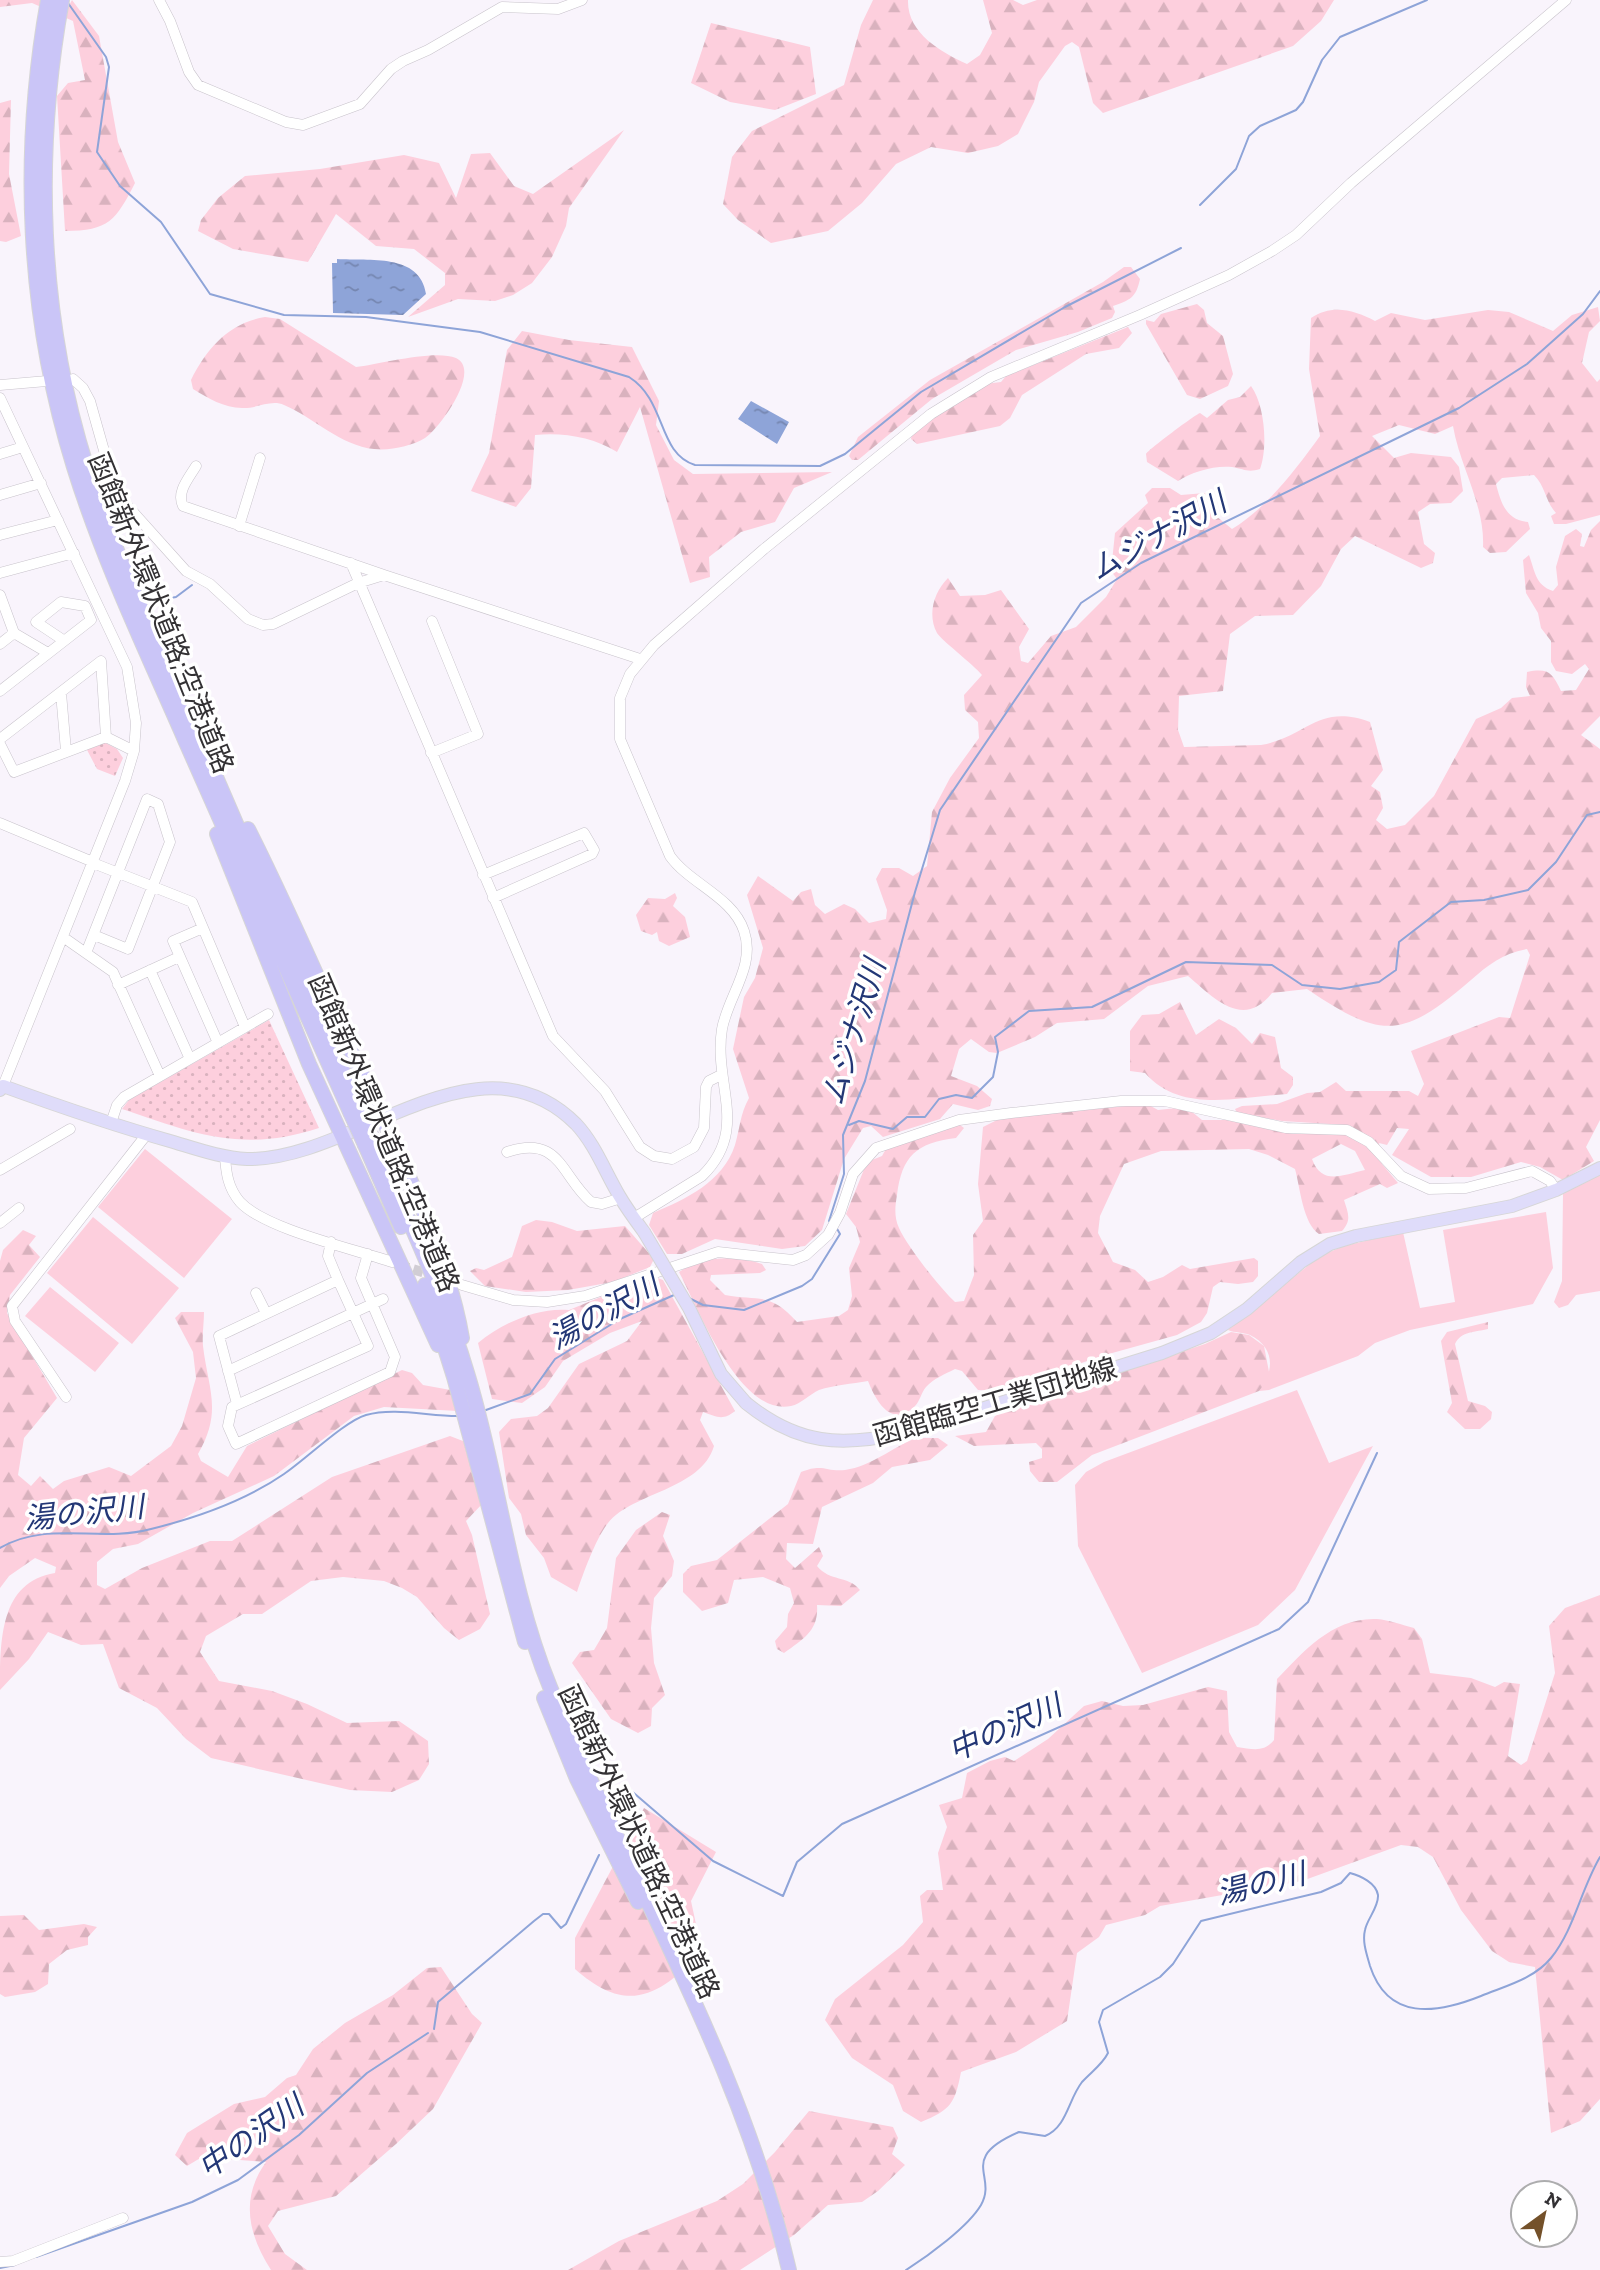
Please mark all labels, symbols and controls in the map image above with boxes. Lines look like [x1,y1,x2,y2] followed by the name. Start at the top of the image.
[82,448,240,778] street label: 函館新外環状道路;空港道路
[1084,482,1235,588] water label: ムジナ沢川
[815,952,894,1109] water label: ムジナ沢川
[302,969,466,1297] street label: 函館新外環状道路;空港道路
[543,1266,668,1357] water label: 湯の沢川
[869,1351,1121,1453] street label: 函館臨空工業団地線
[22,1489,149,1537] water label: 湯の沢川
[552,1680,726,2004] street label: 函館新外環状道路;空港道路
[943,1686,1070,1769] water label: 中の沢川
[1213,1855,1312,1912] water label: 湯の川
[192,2086,313,2186] water label: 中の沢川
[1509,2179,1579,2249] north arrow
[1541,2187,1565,2214] text: N

